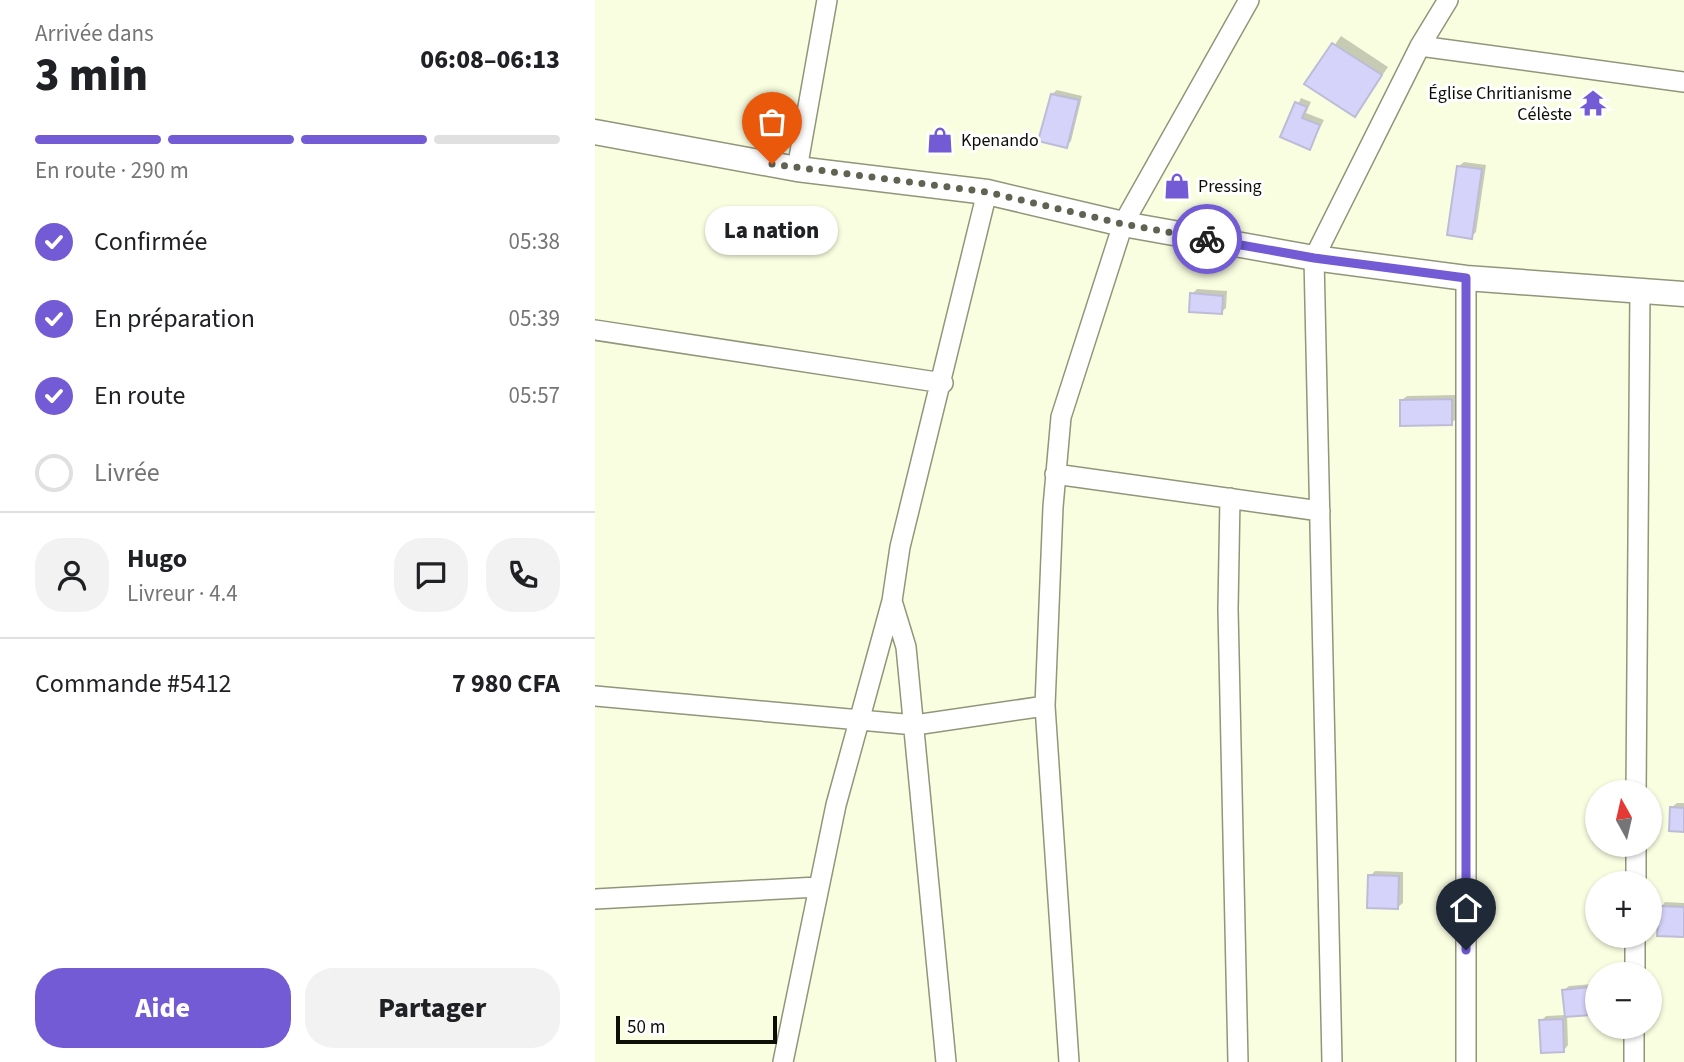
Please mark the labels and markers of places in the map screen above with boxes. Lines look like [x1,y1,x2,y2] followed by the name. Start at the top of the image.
[1428,81,1572,127] place label: Église Chritianisme Célèste
[1578,88,1608,118] temple icon: Église Chritianisme Célèste
[742,92,802,164] pin
[925,125,955,155] shop icon: Kpenando
[961,128,1039,153] place label: Kpenando
[1162,171,1192,201] shop icon: Pressing
[1198,174,1262,199] place label: Pressing
[705,206,839,255] callout: La nation
[1436,878,1496,950] pin

